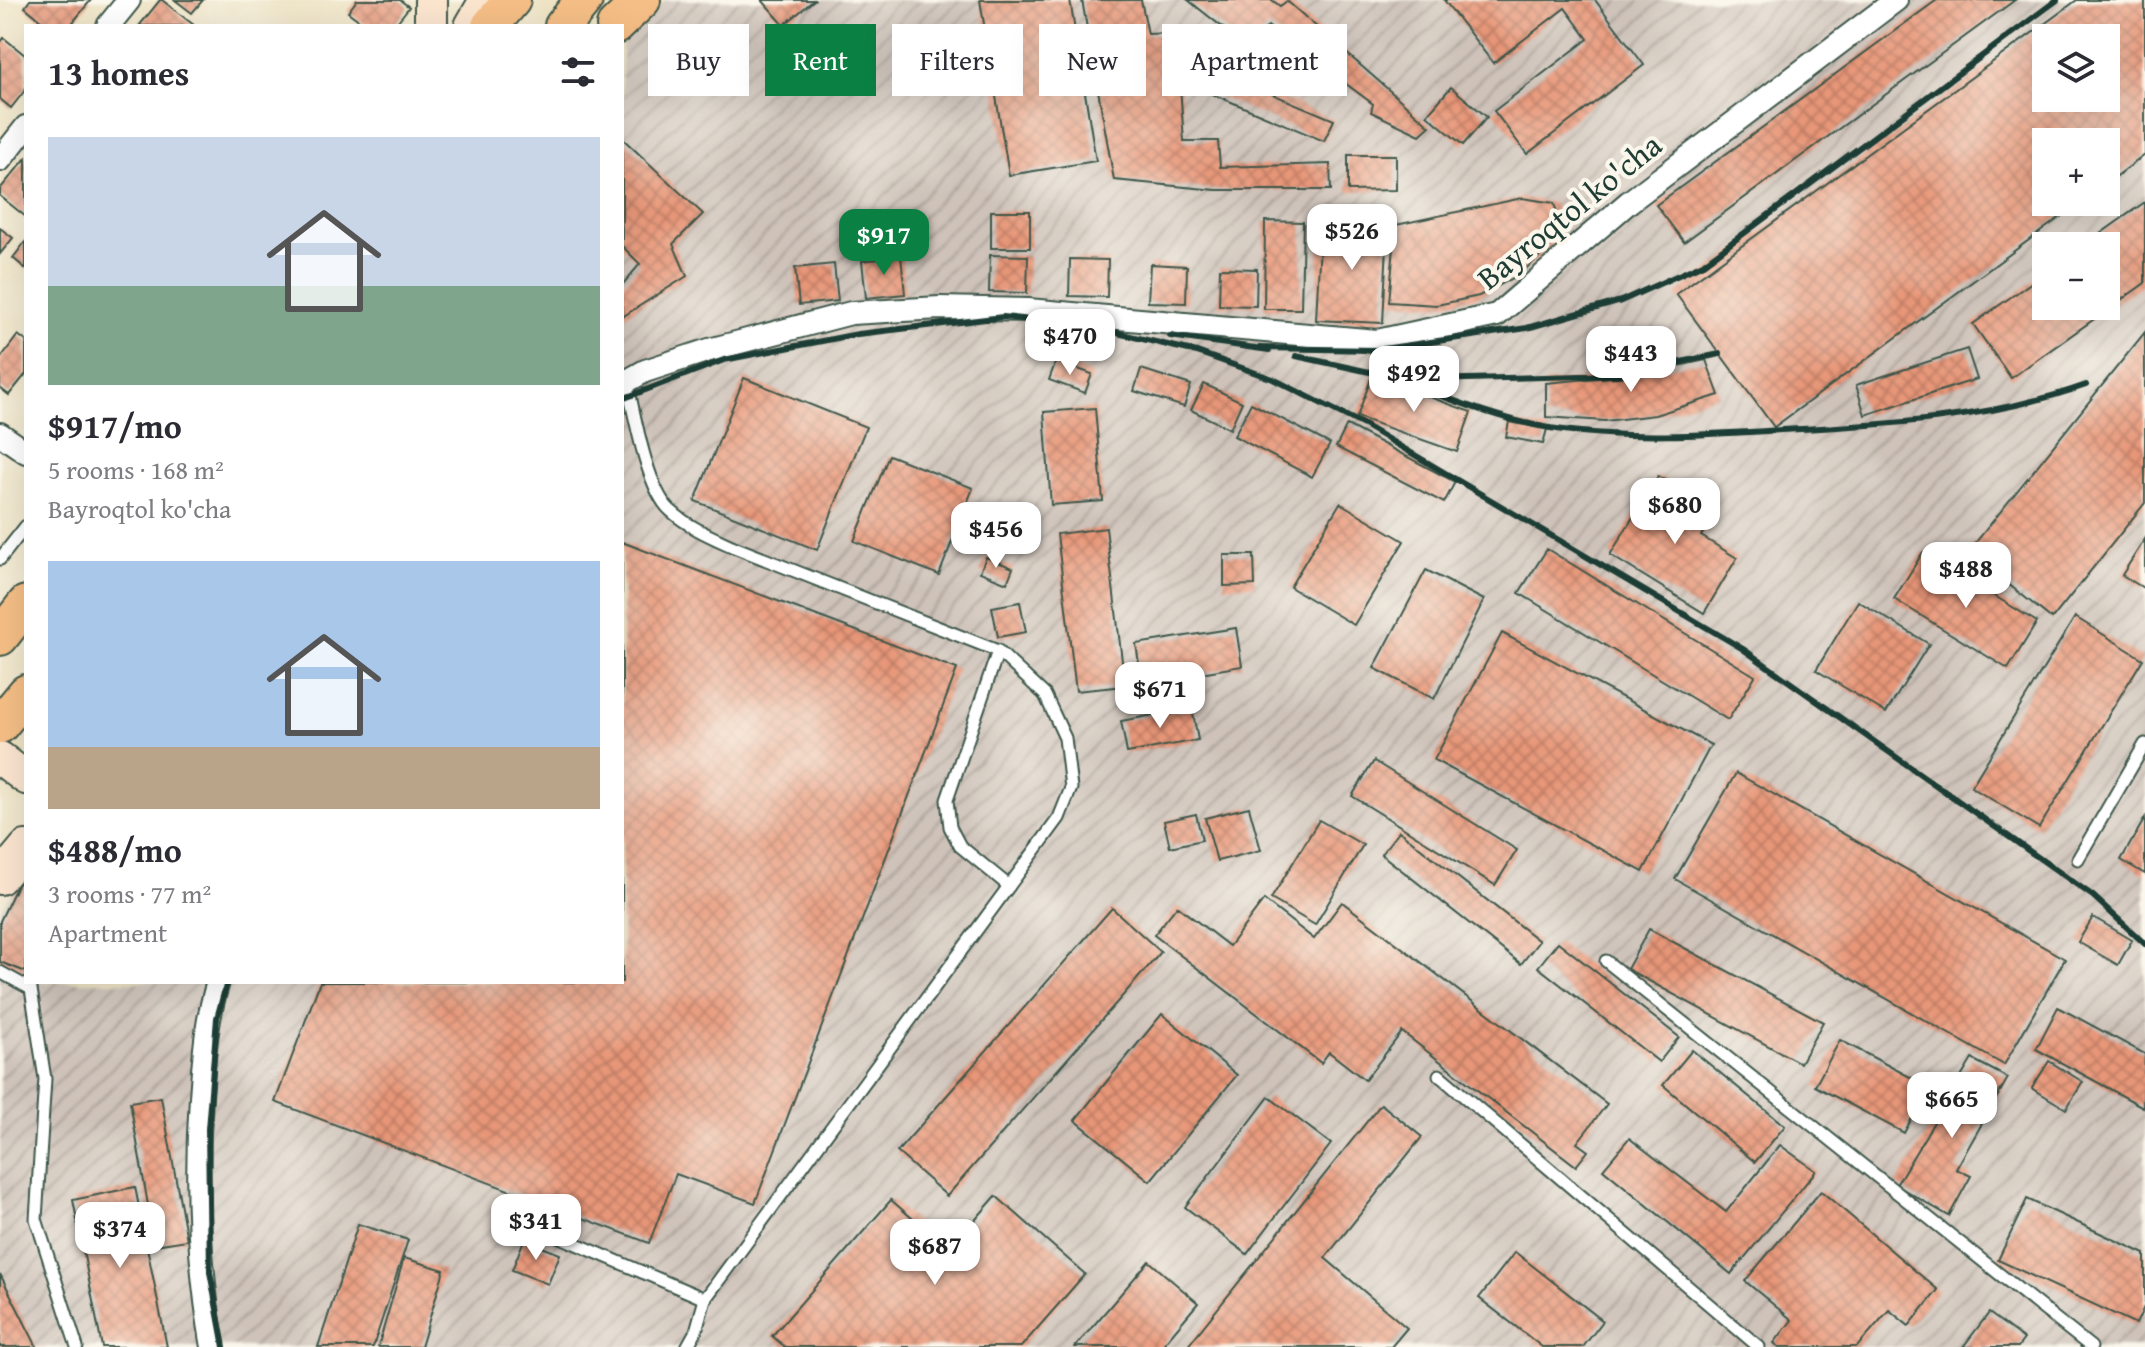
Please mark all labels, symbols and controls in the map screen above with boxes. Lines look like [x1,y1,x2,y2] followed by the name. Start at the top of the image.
[648,24,749,96] chip: Buy
[765,24,876,96] chip: Rent
[892,24,1023,96] chip: Filters
[1039,24,1146,96] chip: New
[1162,24,1347,96] chip: Apartment
[2032,24,2120,320] map controls
[2032,24,2120,112] button: layers
[48,48,189,97] text: 13 homes
[556,50,600,94] icon: filters
[1467,122,1671,300] street label: Bayroqtol ko'cha
[2032,128,2120,216] button: +
[252,189,396,333] icon: home
[1305,204,1399,272] pin: $526
[837,209,931,277] pin: $917
[1325,210,1379,249] text: $526
[857,215,911,254] text: $917
[2032,232,2120,320] button: −
[1023,309,1117,377] pin: $470
[1043,315,1097,354] text: $470
[1584,326,1678,394] pin: $443
[1604,332,1658,371] text: $443
[1367,346,1461,414] pin: $492
[1387,352,1441,391] text: $492
[48,401,182,450] text: $917/mo
[48,450,224,489] text: 5 rooms · 168 m²
[1628,478,1722,546] pin: $680
[1648,484,1702,523] text: $680
[48,489,231,528] text: Bayroqtol ko'cha
[949,502,1043,570] pin: $456
[969,508,1023,547] text: $456
[1919,542,2013,610] pin: $488
[1939,548,1993,587] text: $488
[252,613,396,757] icon: home
[1113,662,1207,730] pin: $671
[1133,668,1187,707] text: $671
[48,825,182,874] text: $488/mo
[48,874,211,913] text: 3 rooms · 77 m²
[48,913,167,952] text: Apartment
[1905,1072,1999,1140] pin: $665
[1925,1078,1979,1117] text: $665
[489,1194,583,1262] pin: $341
[509,1200,563,1239] text: $341
[73,1202,167,1270] pin: $374
[93,1208,147,1247] text: $374
[888,1219,982,1287] pin: $687
[908,1225,962,1264] text: $687

